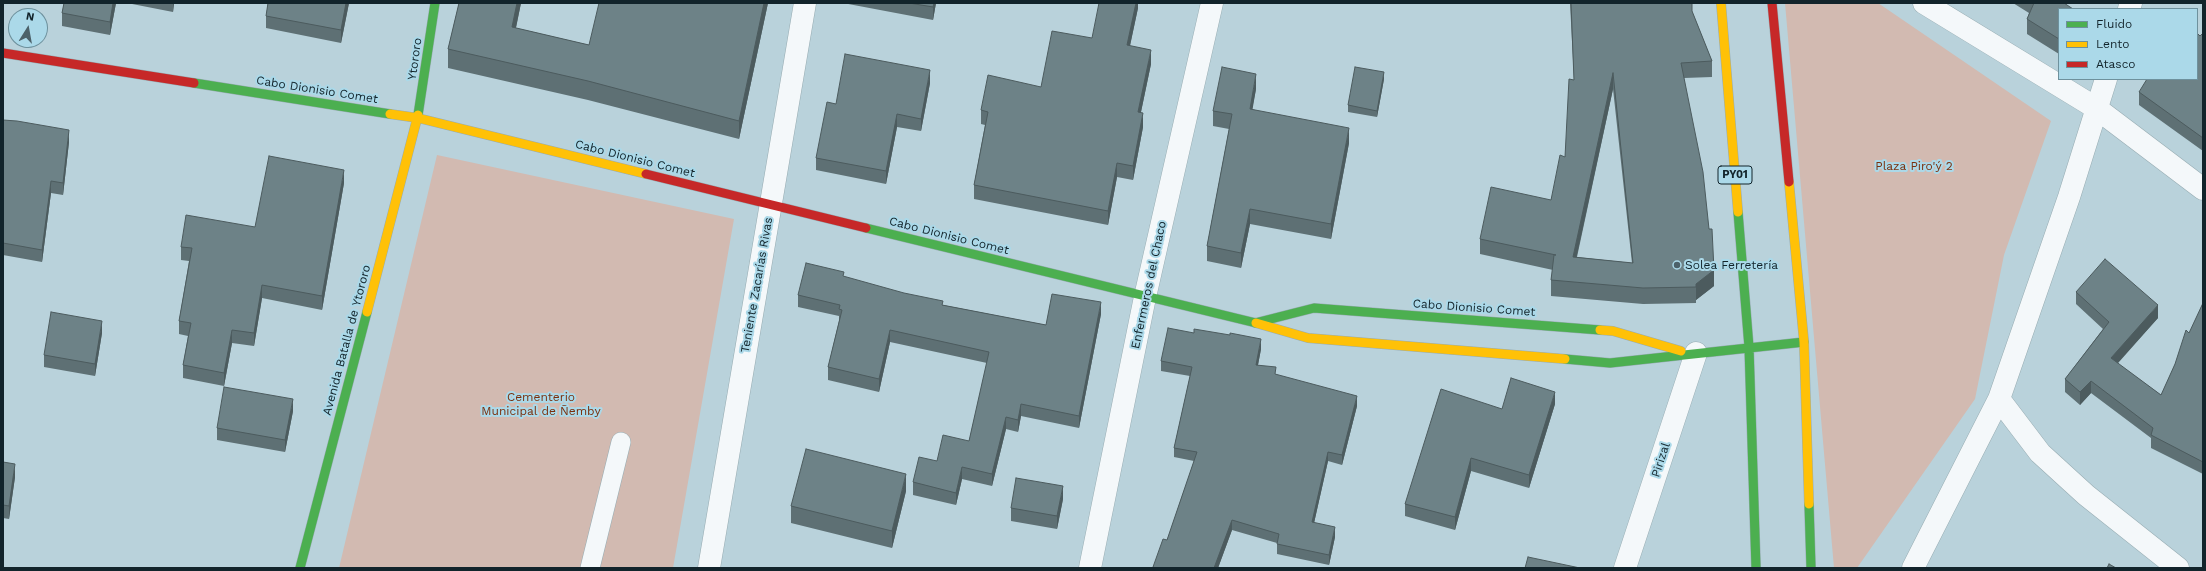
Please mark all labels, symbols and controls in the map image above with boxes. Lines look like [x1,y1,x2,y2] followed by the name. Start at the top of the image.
[8,8,48,48] north arrow
[2058,8,2198,80] legend
[25,10,35,24] text: N
[2096,17,2132,31] text: Fluido
[405,37,425,81] street label: Ytororo
[2096,37,2130,51] text: Lento
[2096,57,2136,71] text: Atasco
[255,73,379,107] street label: Cabo Dionisio Comet
[574,137,696,181] street label: Cabo Dionisio Comet
[1875,159,1953,173] park label: Plaza Piro'ý 2
[1718,166,1752,184] road number: PY01
[888,214,1010,258] street label: Cabo Dionisio Comet
[738,216,776,354] street label: Teniente Zacarías Rivas
[1128,220,1170,350] street label: Enfermeros del Chaco
[1685,258,1778,272] place label: Solea Ferretería
[1672,260,1682,270] marker: Solea Ferretería
[320,263,374,417] street label: Avenida Batalla de Ytororo
[1412,297,1536,319] street label: Cabo Dionisio Comet
[481,390,601,418] park label: Cementerio Municipal de Ñemby
[1649,441,1673,479] street label: Pirizal

